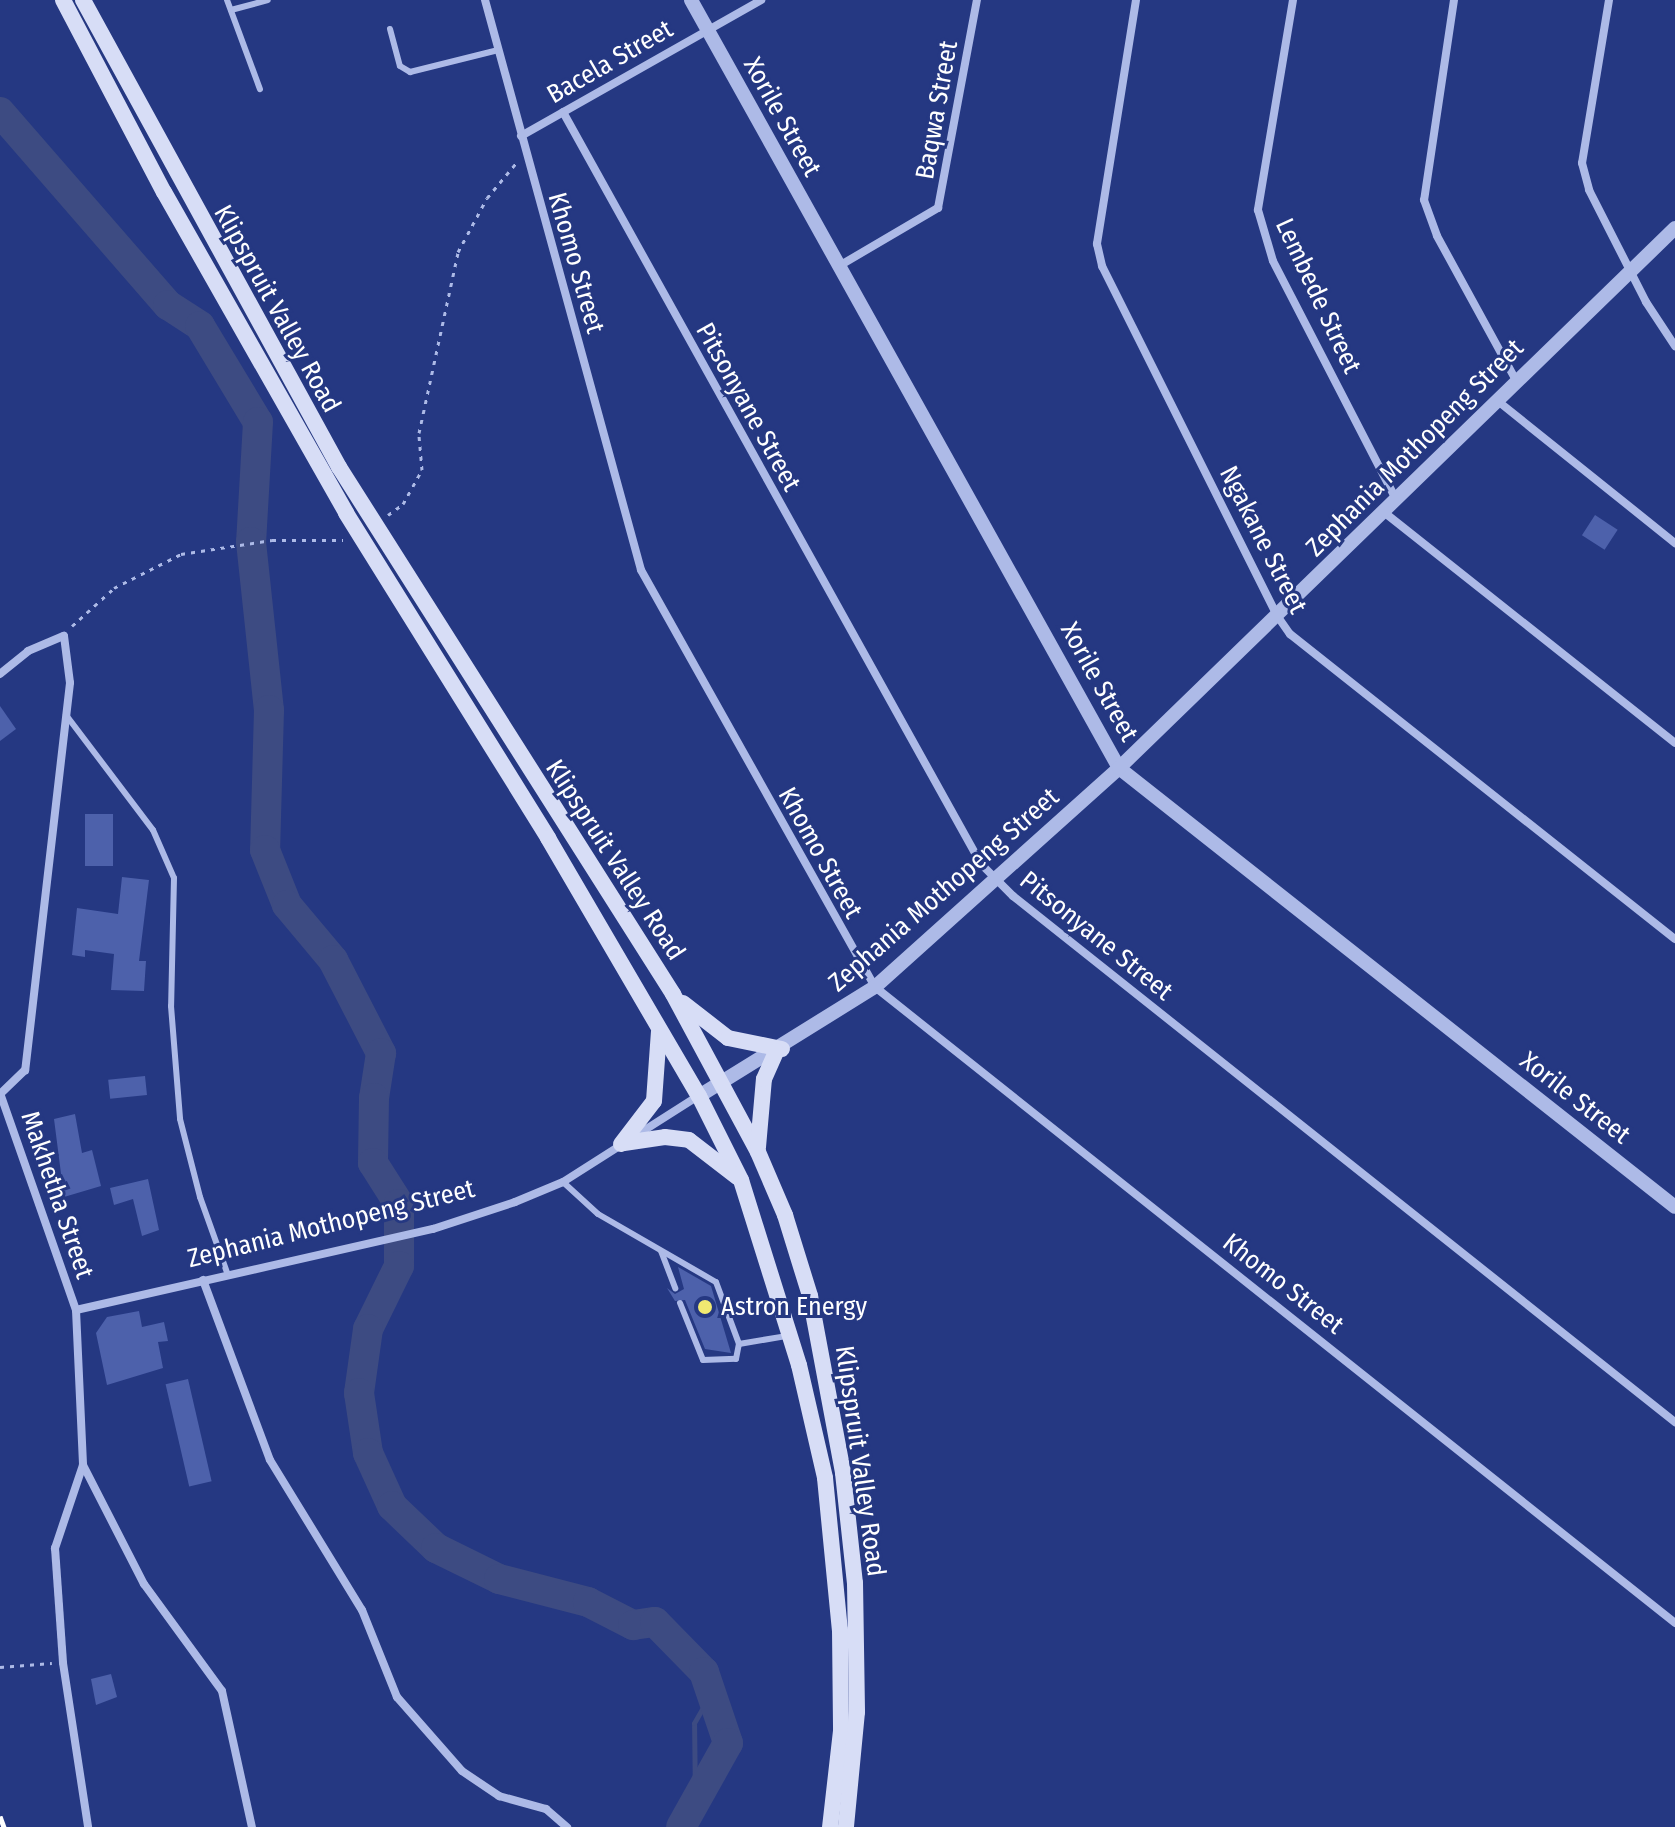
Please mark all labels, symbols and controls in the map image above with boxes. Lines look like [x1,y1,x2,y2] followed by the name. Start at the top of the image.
[542,14,678,110] street label: Bacela Street
[909,38,965,182] street label: Baqwa Street
[737,52,827,182] street label: Xorile Street
[541,189,611,337] street label: Khomo Street
[207,200,347,418] street label: Klipspruit Valley Road
[1269,214,1367,378] street label: Lembede Street
[689,317,807,497] street label: Pitsonyane Street
[1300,333,1530,563] street label: Zephania Mothopeng Street
[1212,461,1314,619] street label: Ngakane Street
[1054,617,1144,747] street label: Xorile Street
[539,754,691,966] street label: Klipspruit Valley Road
[771,782,869,924] street label: Khomo Street
[823,782,1065,998] street label: Zephania Mothopeng Street
[1013,865,1179,1007] street label: Pitsonyane Street
[1514,1045,1636,1151] street label: Xorile Street
[14,1107,100,1283] street label: Makhetha Street
[184,1173,478,1275] street label: Zephania Mothopeng Street
[1216,1227,1350,1341] street label: Khomo Street
[721,1291,867,1323] place label: Astron Energy
[696,1298,714,1316] marker: Astron Energy
[828,1344,892,1578] street label: Klipspruit Valley Road

